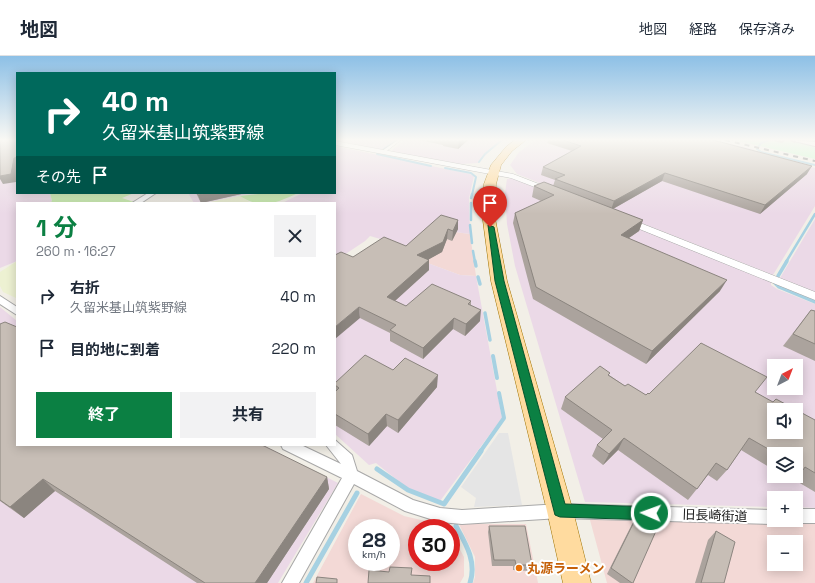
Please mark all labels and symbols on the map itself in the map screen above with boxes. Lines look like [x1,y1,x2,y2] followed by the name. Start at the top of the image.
[473,186,507,227] pin
[767,359,803,395] north arrow
[630,492,672,534] position arrow
[682,506,748,525] street label: 旧長崎街道
[408,519,460,571] speed limit sign: 30
[527,560,604,577] place label: 丸源ラーメン
[514,563,524,573] marker: 丸源ラーメン

